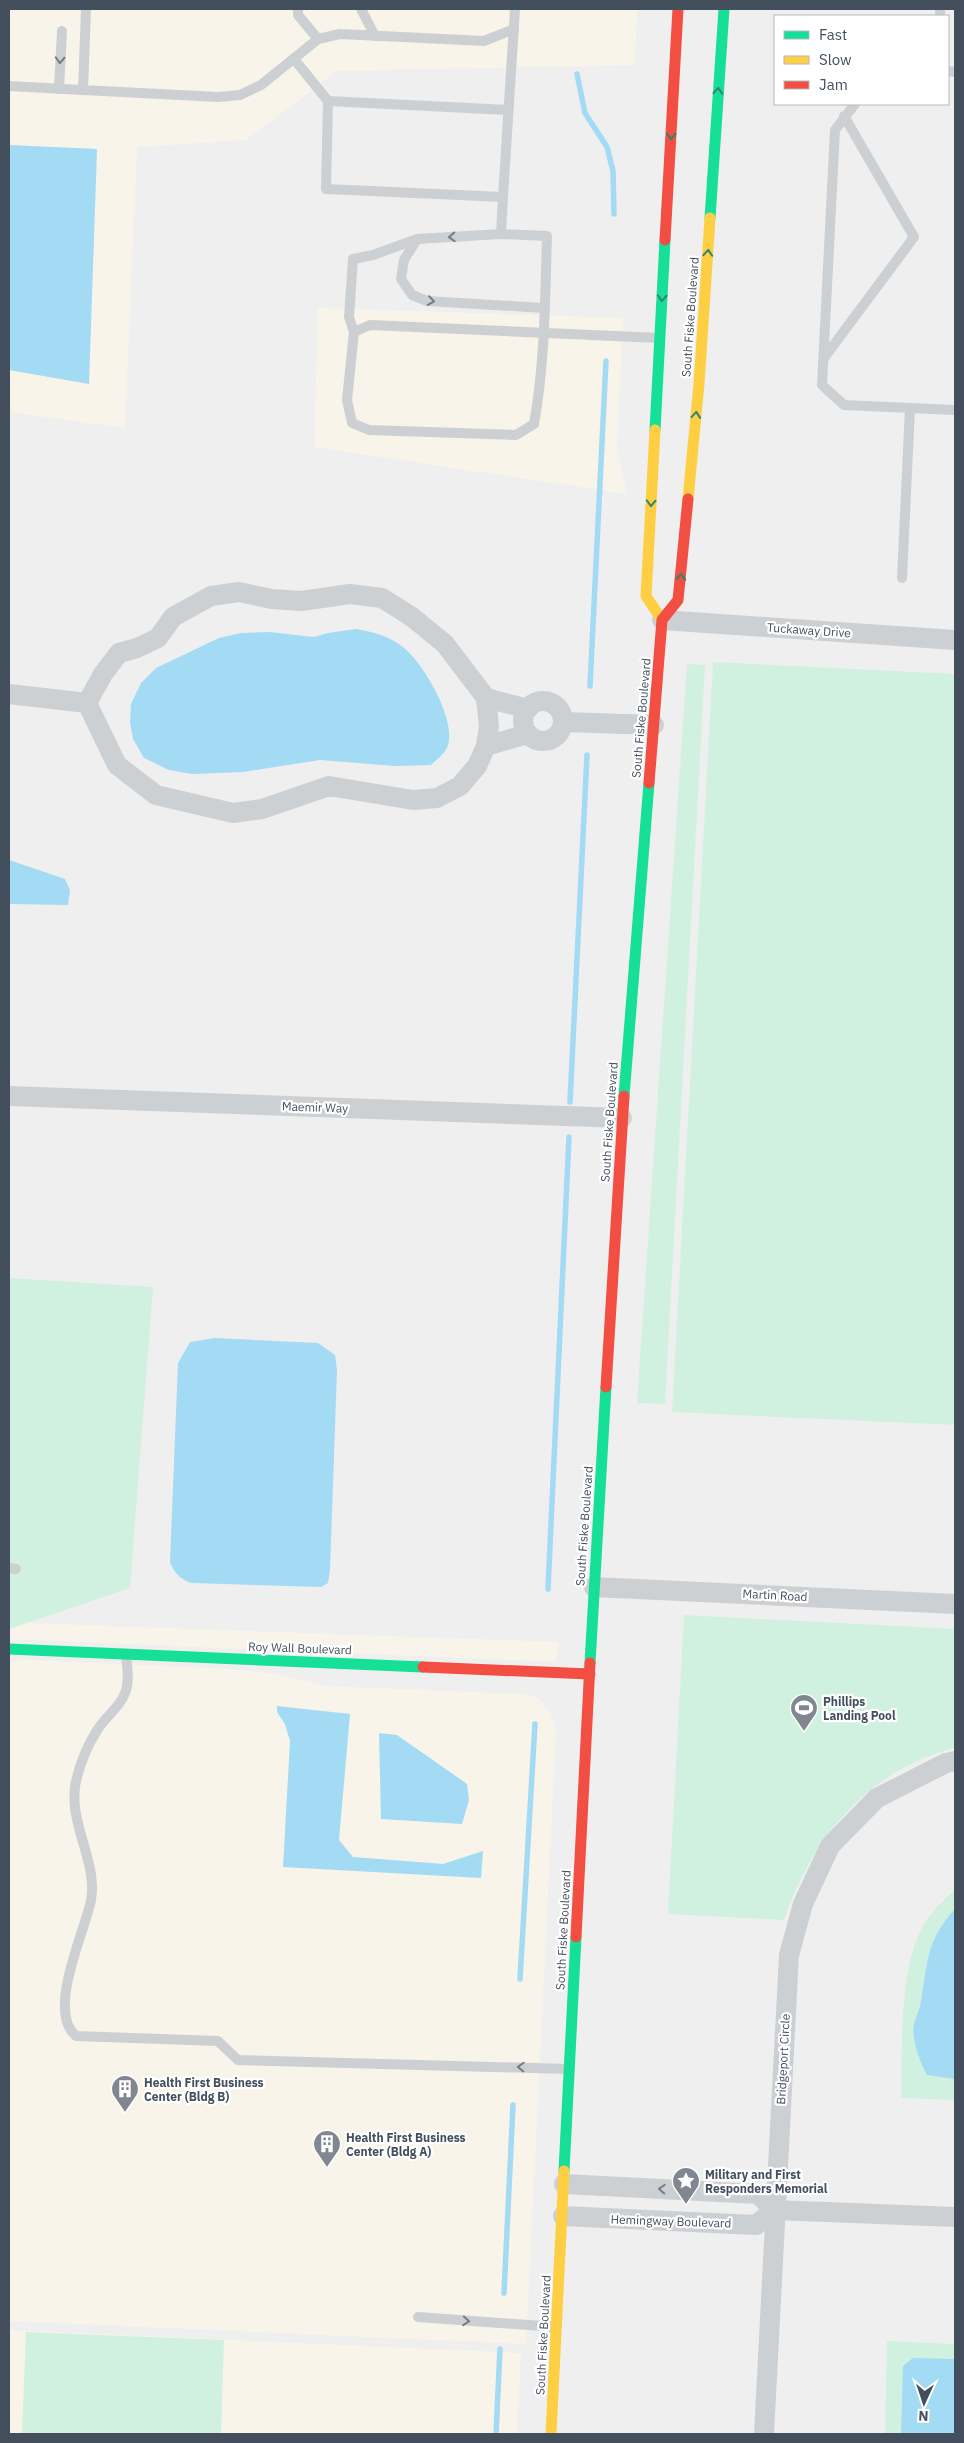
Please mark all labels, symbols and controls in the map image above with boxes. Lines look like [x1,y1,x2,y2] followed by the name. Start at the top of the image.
[774,15,949,105] legend
[819,25,847,44] text: Fast
[819,50,852,69] text: Slow
[55,56,66,64] one-way arrow
[819,75,848,94] text: Jam
[712,87,723,95] one-way arrow
[666,132,677,140] one-way arrow
[448,232,456,243] one-way arrow
[702,249,713,257] one-way arrow
[678,257,702,377] street label: South Fiske Boulevard
[657,294,668,302] one-way arrow
[427,295,436,305] one-way arrow
[690,411,701,419] one-way arrow
[645,499,656,507] one-way arrow
[675,573,686,581] one-way arrow
[767,620,852,640] street label: Tuckaway Drive
[628,658,654,778] street label: South Fiske Boulevard
[597,1062,621,1182] street label: South Fiske Boulevard
[282,1098,348,1116] street label: Maemir Way
[572,1466,596,1586] street label: South Fiske Boulevard
[742,1586,808,1604] street label: Martin Road
[248,1639,352,1657] street label: Roy Wall Boulevard
[789,1693,819,1732] sports icon: Phillips Landing Pool
[823,1694,896,1723] place label: Phillips Landing Pool
[552,1870,574,1990] street label: South Fiske Boulevard
[773,2013,793,2105] street label: Bridgeport Circle
[517,2062,525,2073] one-way arrow
[110,2074,140,2113] building icon: Health First Business Center (Bldg B)
[144,2075,264,2104] place label: Health First Business Center (Bldg B)
[312,2129,342,2168] building icon: Health First Business Center (Bldg A)
[346,2130,466,2159] place label: Health First Business Center (Bldg A)
[671,2166,701,2205] place icon: Military and First Responders Memorial
[705,2167,828,2196] place label: Military and First Responders Memorial
[658,2184,666,2195] one-way arrow
[610,2211,732,2231] street label: Hemingway Boulevard
[532,2275,554,2395] street label: South Fiske Boulevard
[462,2315,470,2326] one-way arrow
[899,2378,949,2428] north arrow
[918,2407,929,2425] text: N

